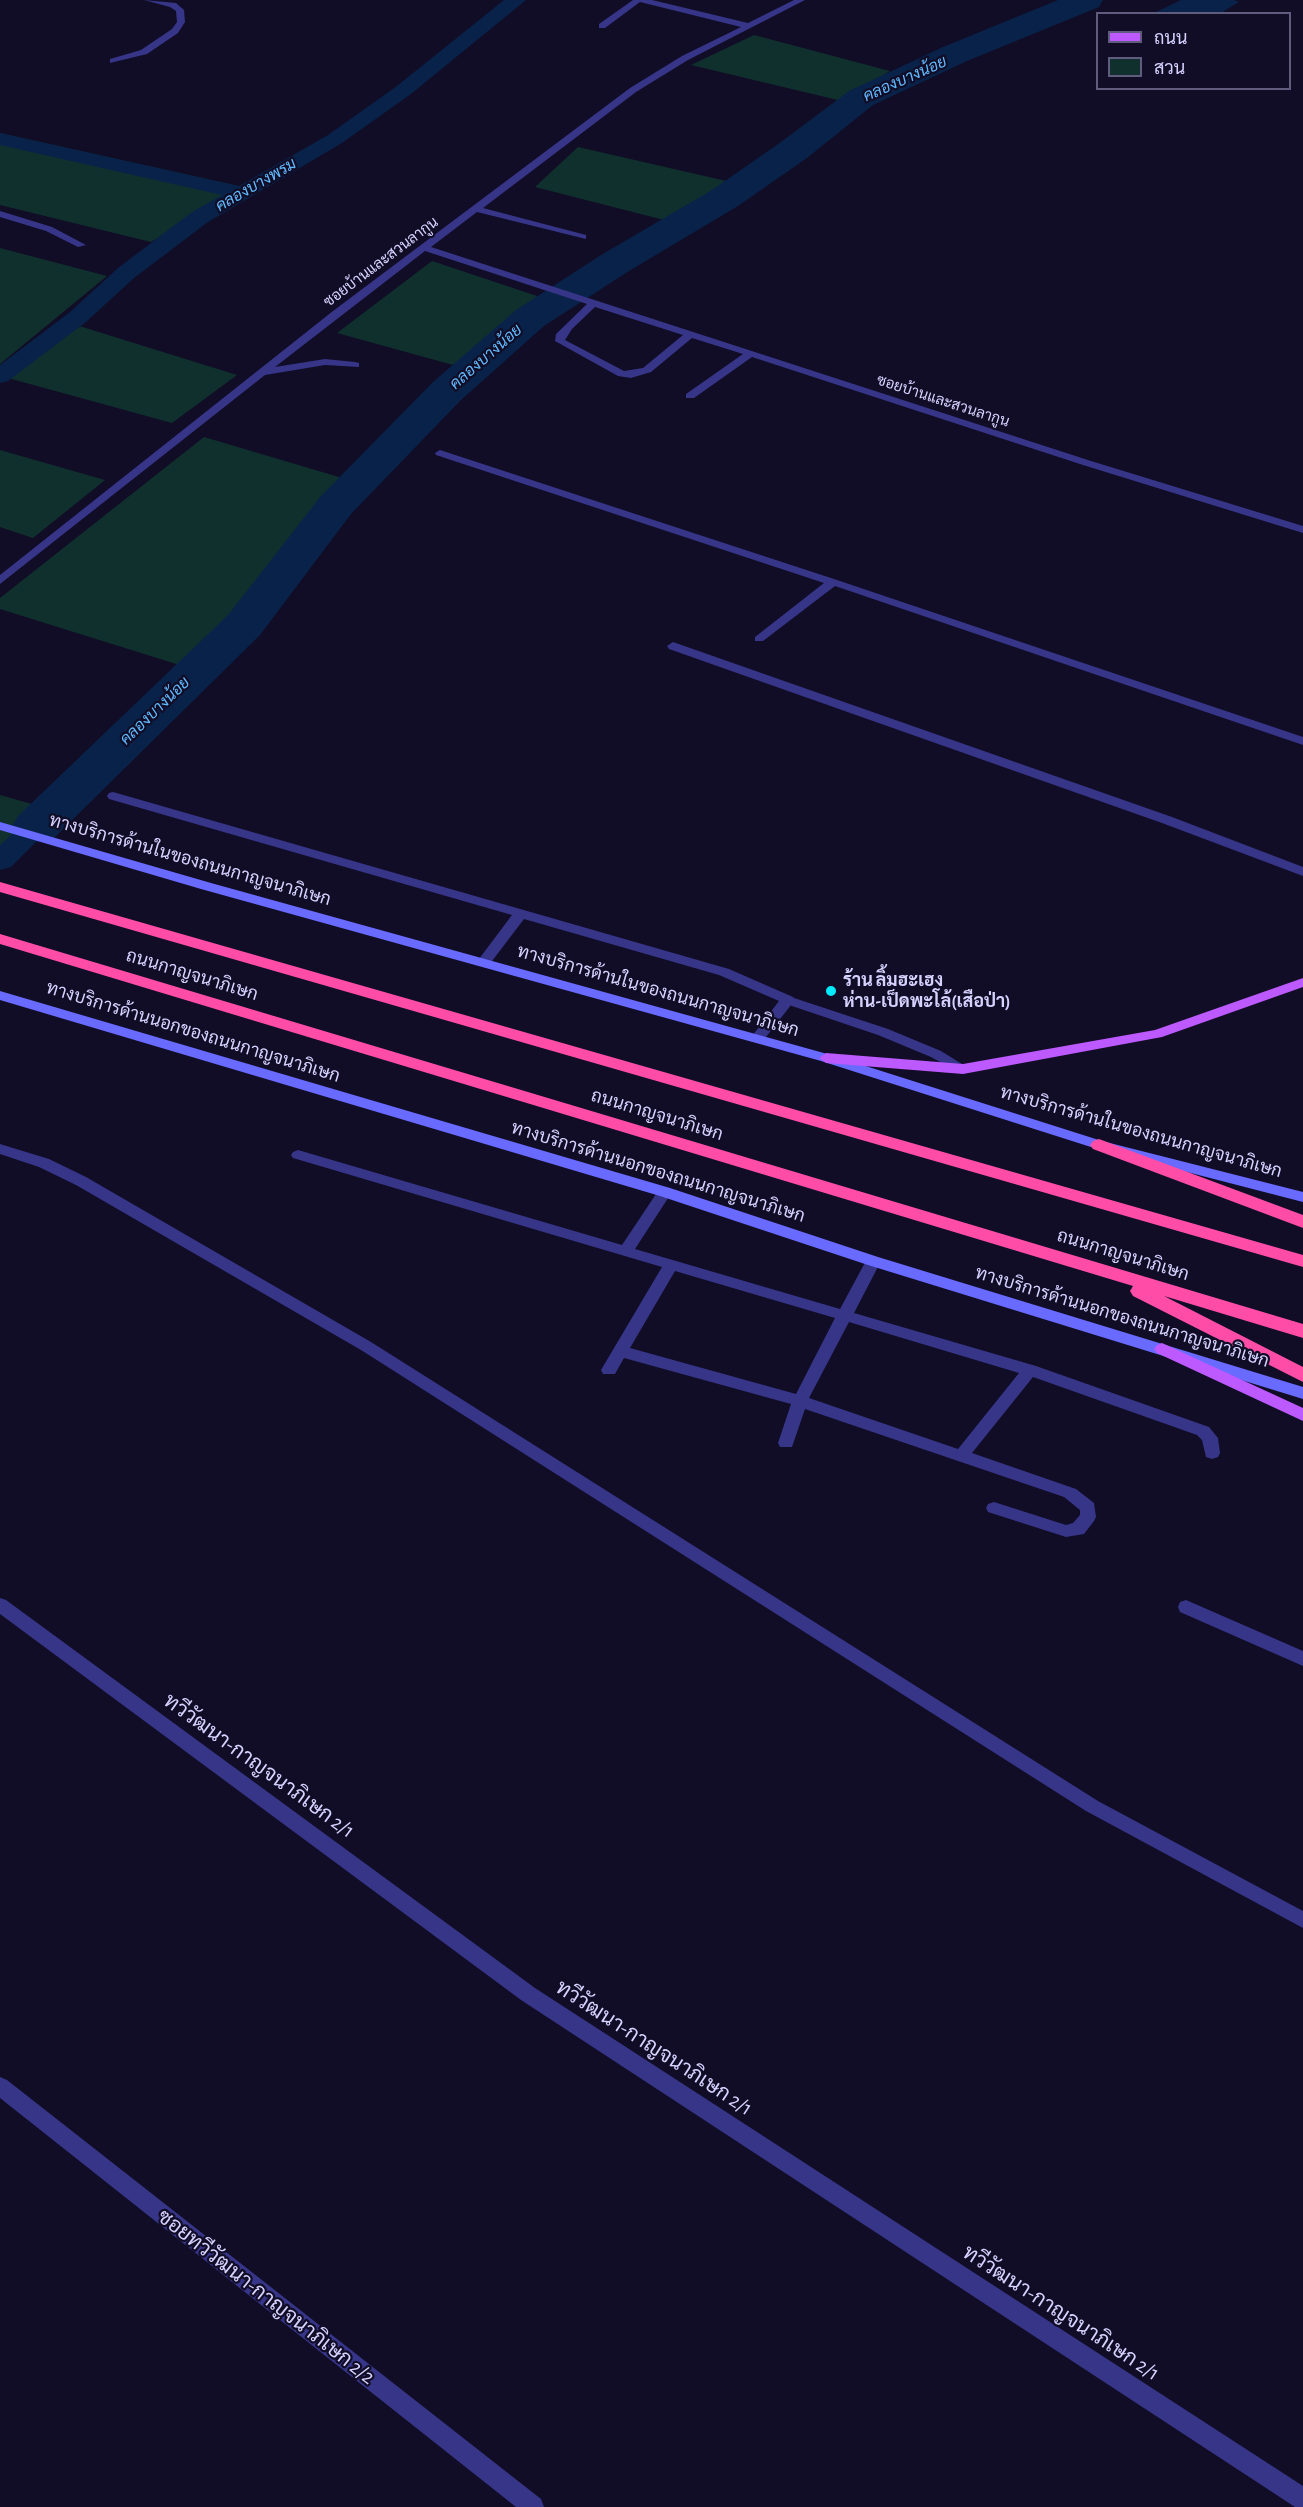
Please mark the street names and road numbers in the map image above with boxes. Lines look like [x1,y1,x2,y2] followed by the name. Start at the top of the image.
[320,213,442,311] street label: ซอยบ้านและสวนลากูน
[874,371,1012,431] street label: ซอยบ้านและสวนลากูน
[47,809,333,911] street label: ทางบริการด้านในของถนนกาญจนาภิเษก
[515,940,801,1042] street label: ทางบริการด้านในของถนนกาญจนาภิเษก
[123,945,261,1005] street label: ถนนกาญจนาภิเษก
[43,977,343,1087] street label: ทางบริการด้านนอกของถนนกาญจนาภิเษก
[998,1081,1284,1183] street label: ทางบริการด้านในของถนนกาญจนาภิเษก
[588,1085,726,1145] street label: ถนนกาญจนาภิเษก
[508,1117,808,1227] street label: ทางบริการด้านนอกของถนนกาญจนาภิเษก
[1054,1225,1192,1285] street label: ถนนกาญจนาภิเษก
[972,1262,1272,1372] street label: ทางบริการด้านนอกของถนนกาญจนาภิเษก
[159,1688,359,1844] street label: ทวีวัฒนา-กาญจนาภิเษก 2/1
[551,1975,757,2121] street label: ทวีวัฒนา-กาญจนาภิเษก 2/1
[152,2204,380,2390] street label: ซอยทวีวัฒนา-กาญจนาภิเษก 2/2
[958,2240,1164,2386] street label: ทวีวัฒนา-กาญจนาภิเษก 2/1

